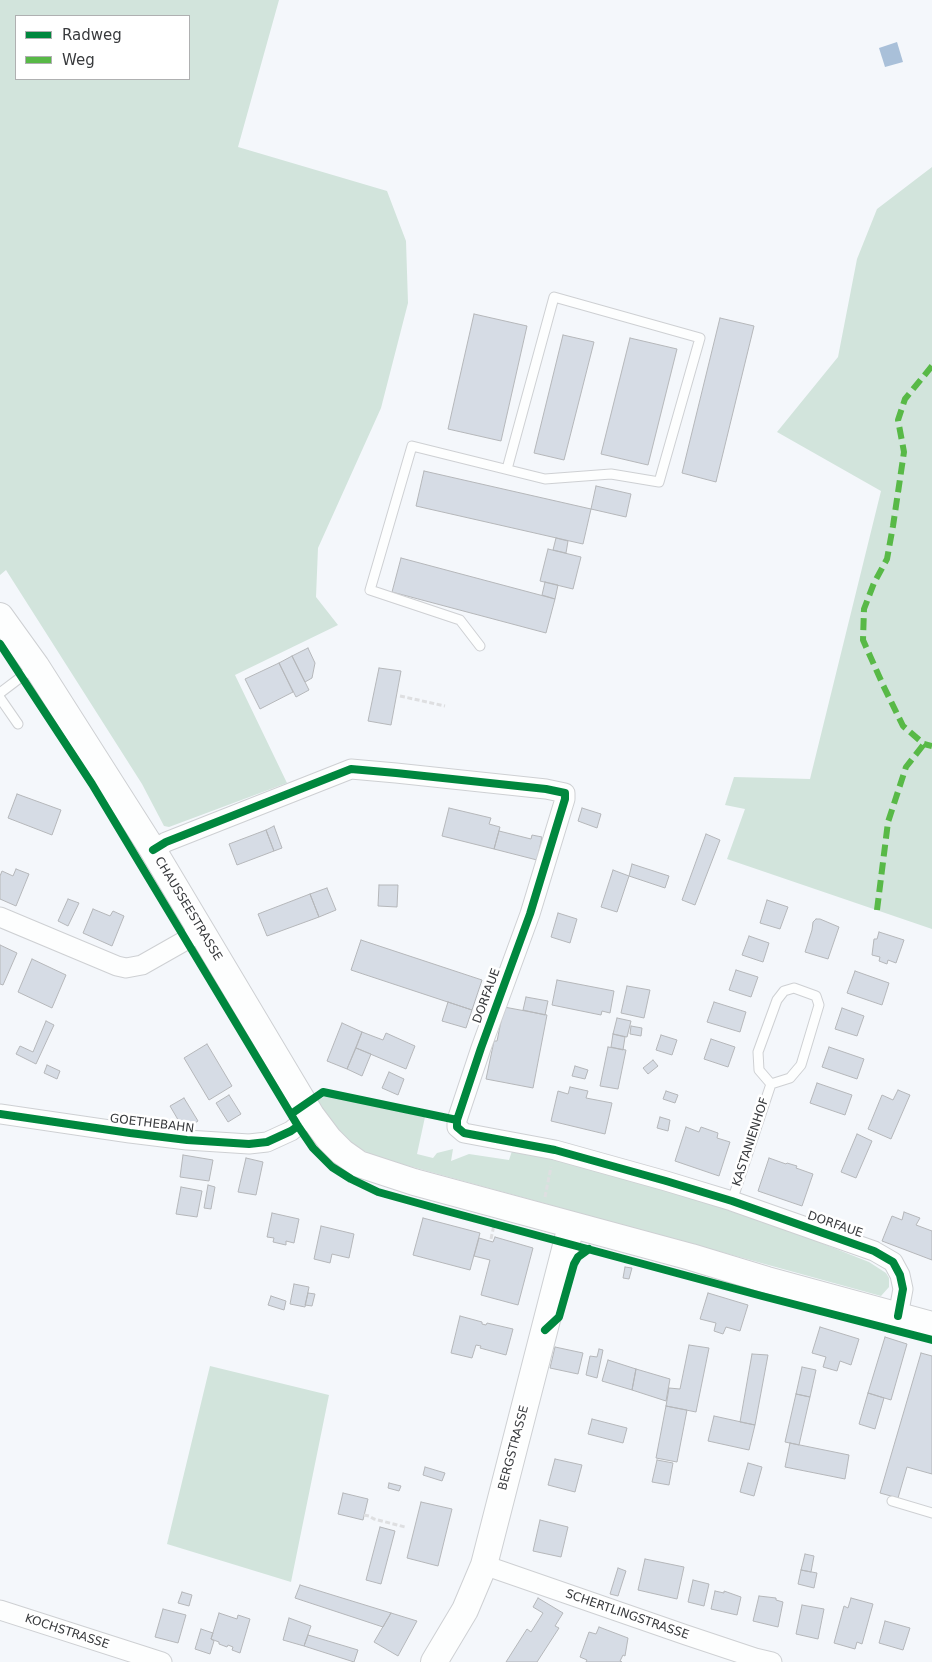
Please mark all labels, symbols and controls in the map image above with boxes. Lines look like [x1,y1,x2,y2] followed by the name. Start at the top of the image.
[15,15,190,80] legend
[62,26,122,44] text: Radweg
[62,51,95,69] text: Weg
[151,854,225,964] street label: CHAUSSEESTRASSE
[470,967,504,1025] street label: DORFAUE
[730,1096,772,1188] street label: KASTANIENHOF
[109,1112,195,1136] street label: GOETHEBAHN
[806,1209,864,1241] street label: DORFAUE
[496,1404,532,1492] street label: BERGSTRASSE
[563,1587,691,1643] street label: SCHERTLINGSTRASSE
[23,1612,111,1652] street label: KOCHSTRASSE

